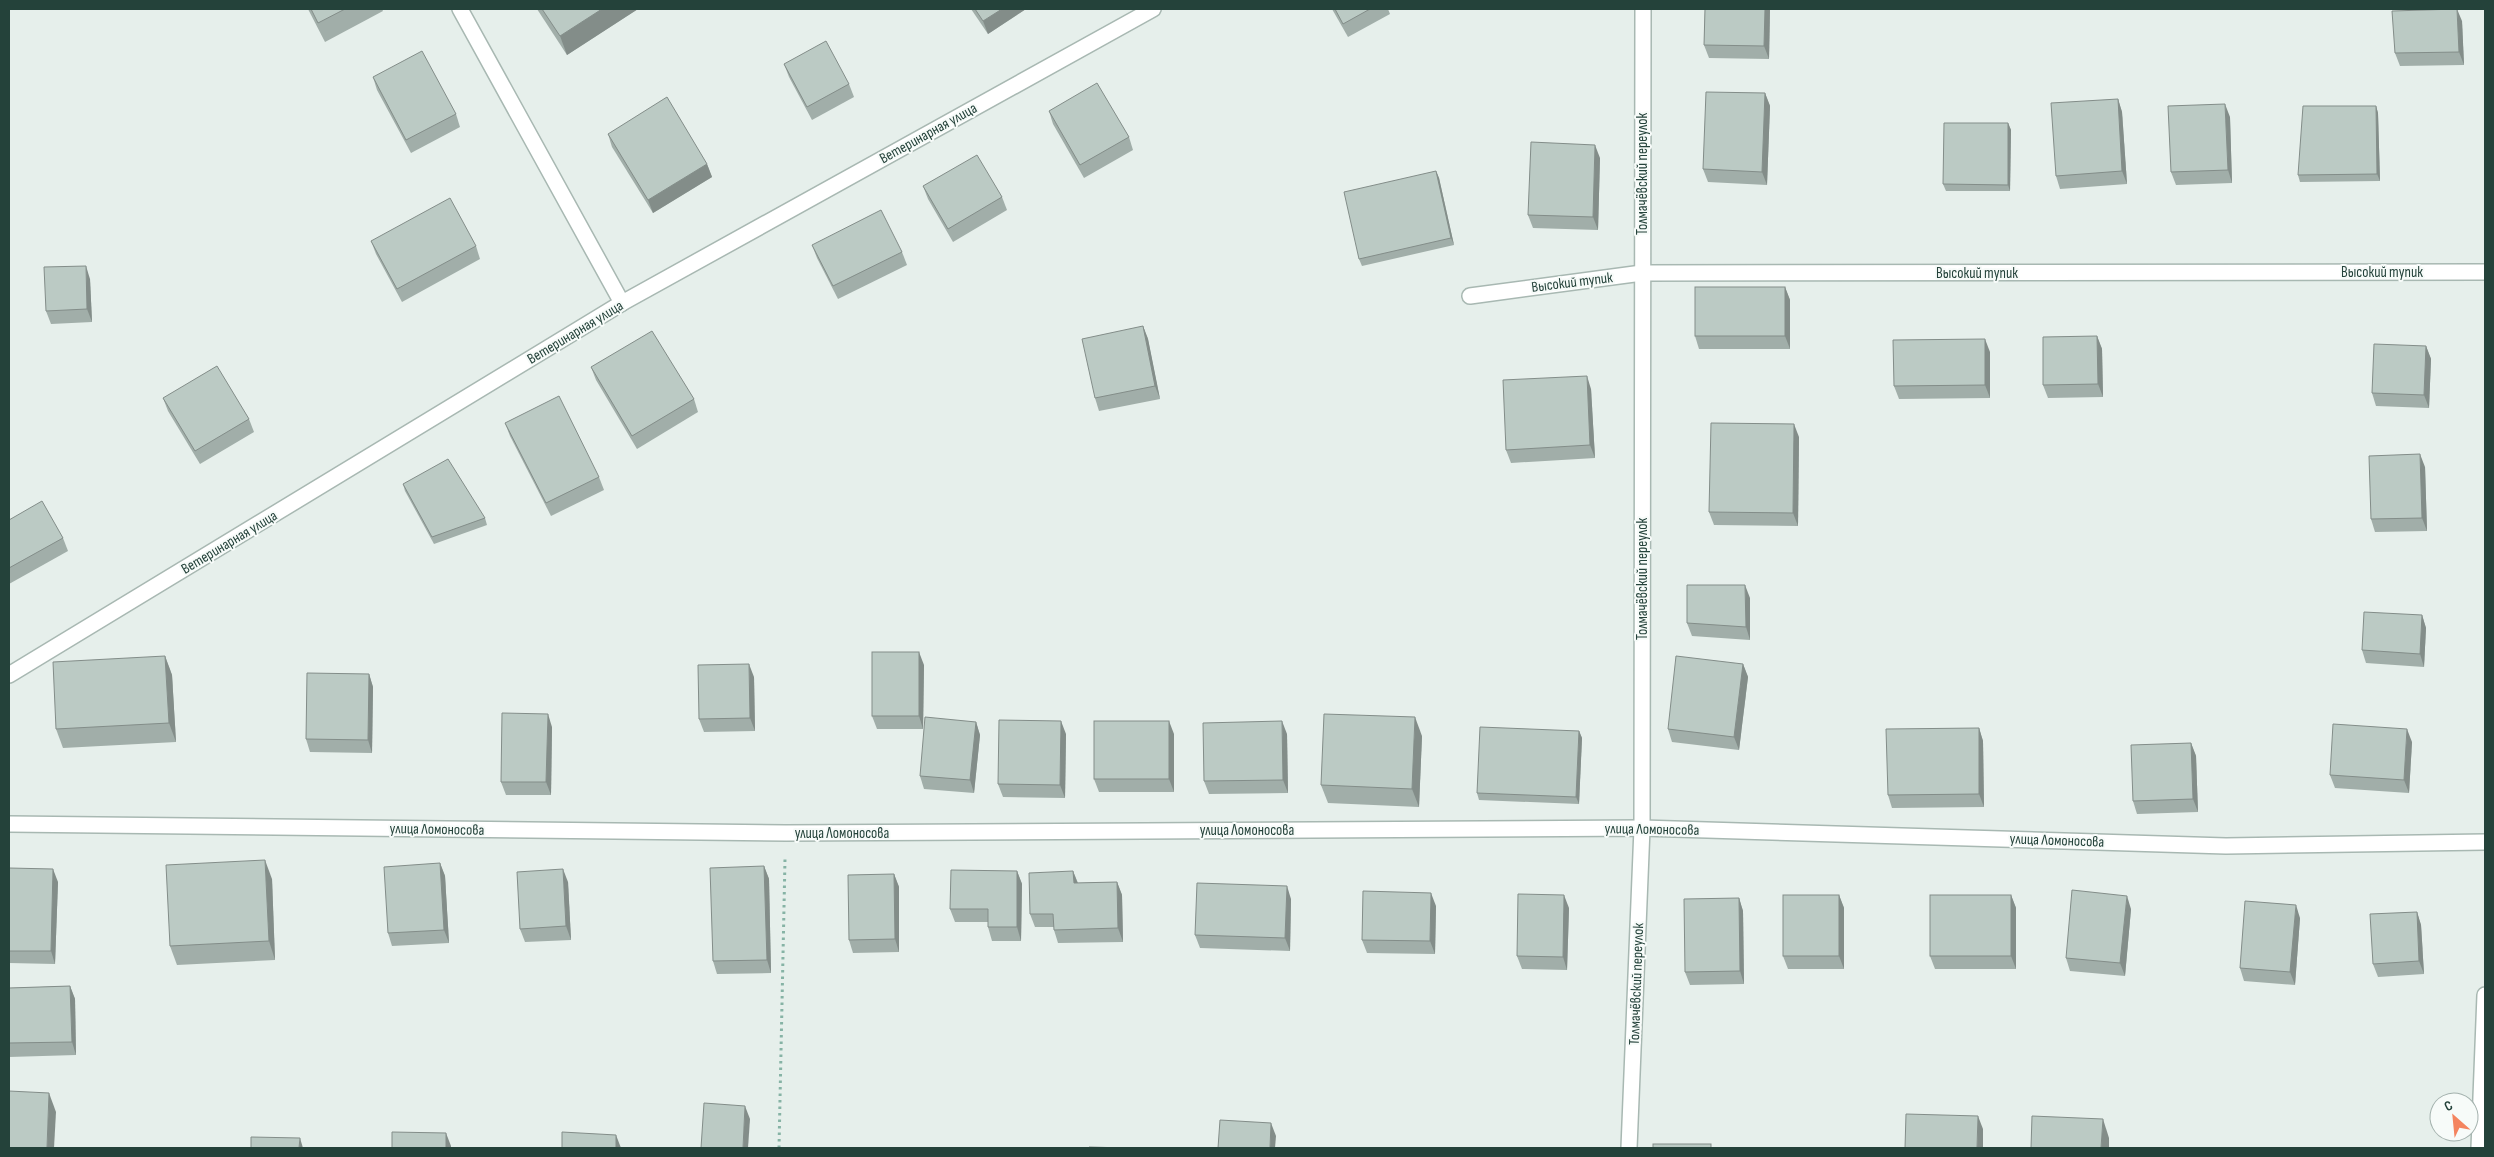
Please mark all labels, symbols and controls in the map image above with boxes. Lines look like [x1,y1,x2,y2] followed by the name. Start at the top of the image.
[876,99,981,168] street label: Ветеринарная улица
[1633,113,1652,235] street label: Толмачёвский переулок
[2341,263,2423,282] street label: Высокий тупик
[1936,264,2018,283] street label: Высокий тупик
[1530,268,1614,297] street label: Высокий тупик
[524,296,627,369] street label: Ветеринарная улица
[178,506,281,579] street label: Ветеринарная улица
[1633,518,1652,640] street label: Толмачёвский переулок
[390,819,485,840] street label: улица Ломоносова
[1605,819,1700,840] street label: улица Ломоносова
[1200,821,1295,840] street label: улица Ломоносова
[795,824,890,843] street label: улица Ломоносова
[2009,829,2105,852] street label: улица Ломоносова
[1625,922,1648,1045] street label: Толмачёвский переулок
[2429,1092,2479,1142] north arrow
[2441,1097,2455,1115] text: С

